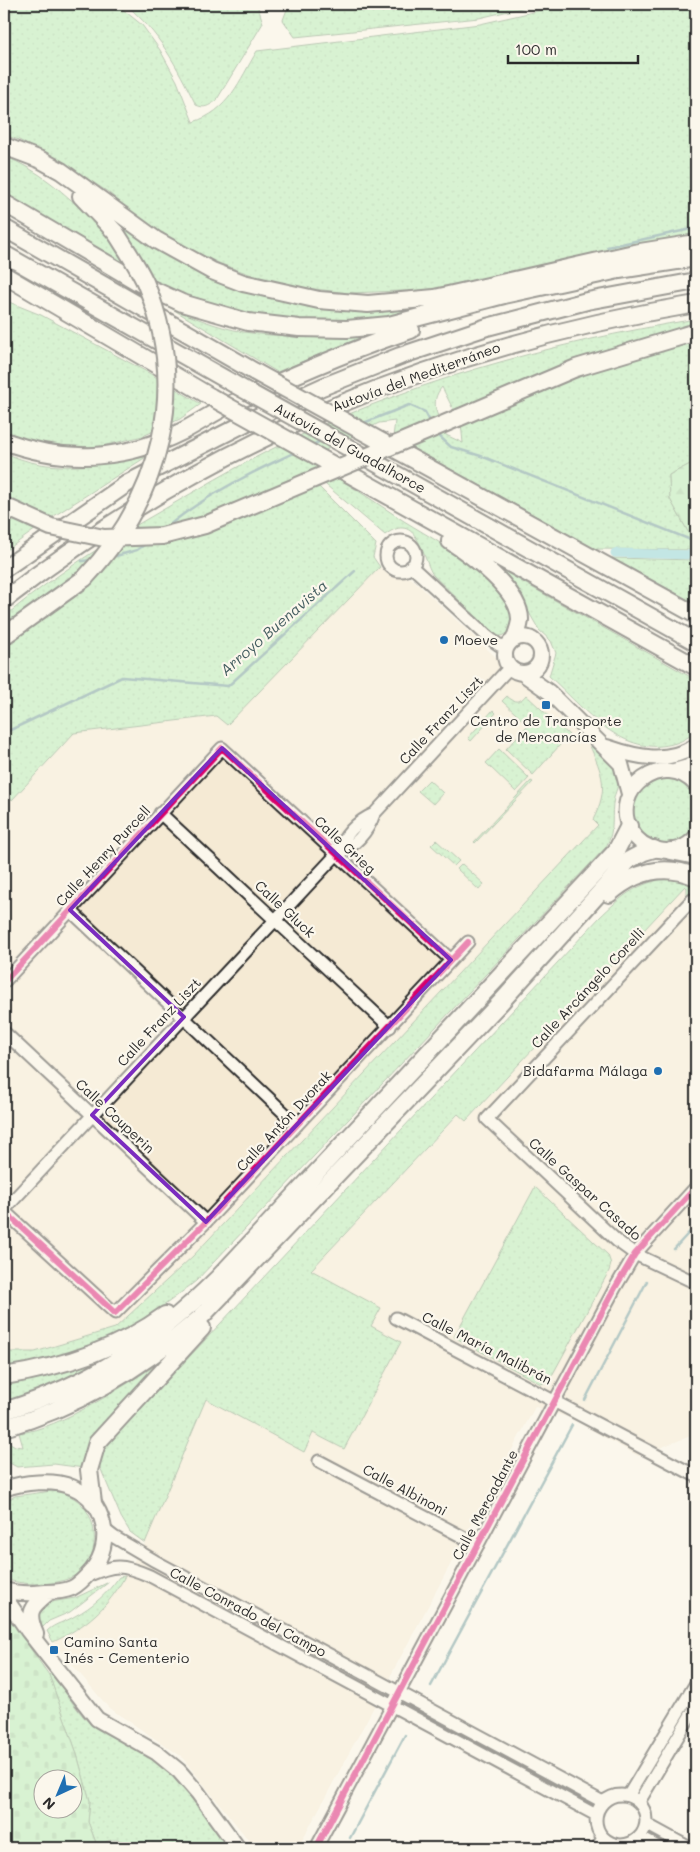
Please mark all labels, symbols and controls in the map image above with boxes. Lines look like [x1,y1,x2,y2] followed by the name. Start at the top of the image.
[508,32,638,64] scale bar
[515,39,557,59] text: 100 m
[329,337,503,416] street label: Autovía del Mediterráneo
[271,398,429,497] street label: Autovía del Guadalhorce
[215,575,331,679] water label: Arroyo Buenavista
[454,630,498,649] place label: Moeve
[438,634,450,646] marker: Moeve
[395,671,487,768] street label: Calle Franz Liszt
[540,699,552,711] marker: Centro de Transporte de Mercancías
[470,711,622,746] place label: Centro de Transporte de Mercancías
[51,801,154,910] street label: Calle Henry Purcell
[311,811,380,878] street label: Calle Grieg
[251,876,320,942] street label: Calle Gluck
[527,923,649,1052] street label: Calle Arcángelo Corelli
[113,973,205,1070] street label: Calle Franz Liszt
[523,1061,648,1080] place label: Bidafarma Málaga
[652,1065,664,1077] marker: Bidafarma Málaga
[232,1066,335,1175] street label: Calle Antón Dvorak
[72,1074,159,1157] street label: Calle Couperin
[525,1133,646,1244] street label: Calle Gaspar Casado
[419,1307,555,1389] street label: Calle María Malibrán
[447,1446,522,1563] street label: Calle Mercadante
[360,1459,451,1520] street label: Calle Albinoni
[167,1562,330,1661] street label: Calle Conrado del Campo
[64,1632,189,1667] place label: Camino Santa Inés - Cementerio
[48,1644,60,1656] marker: Camino Santa Inés - Cementerio
[32,1770,82,1820] north arrow
[38,1793,59,1814] text: N

